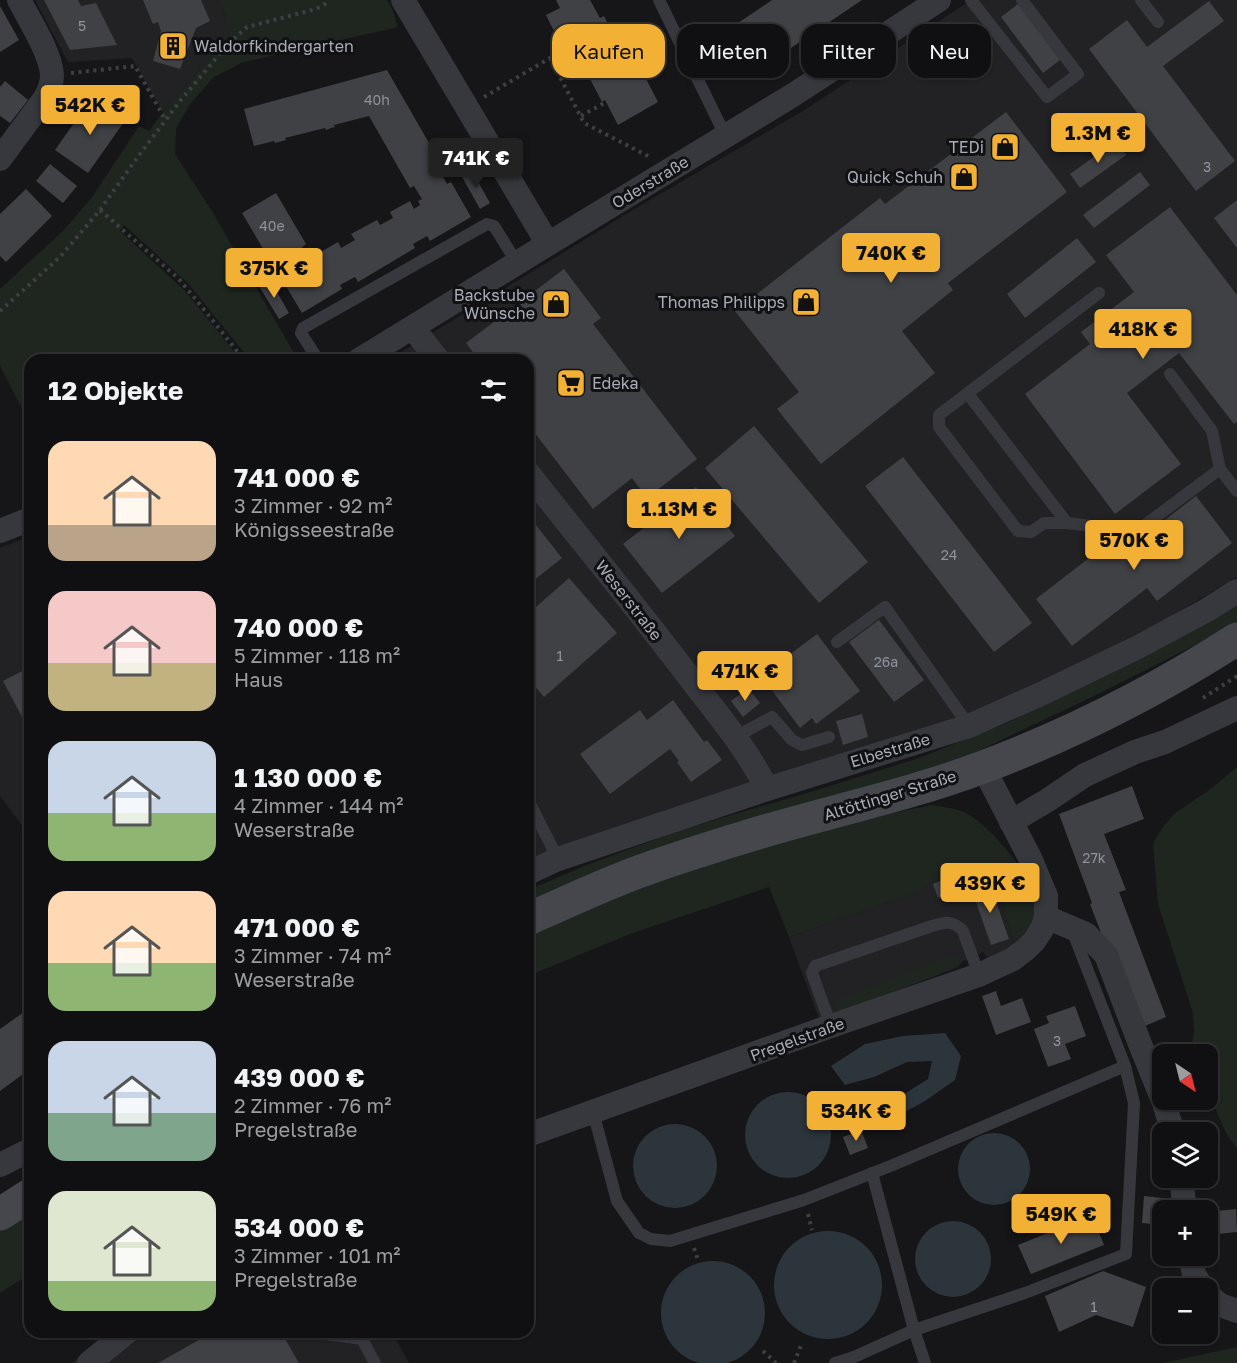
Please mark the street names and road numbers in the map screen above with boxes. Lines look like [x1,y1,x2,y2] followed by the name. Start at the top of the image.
[608,151,692,213] street label: Oderstraße
[591,556,667,644] street label: Weserstraße
[848,728,932,772] street label: Elbestraße
[821,765,959,825] street label: Altöttinger Straße
[747,1013,847,1065] street label: Pregelstraße

